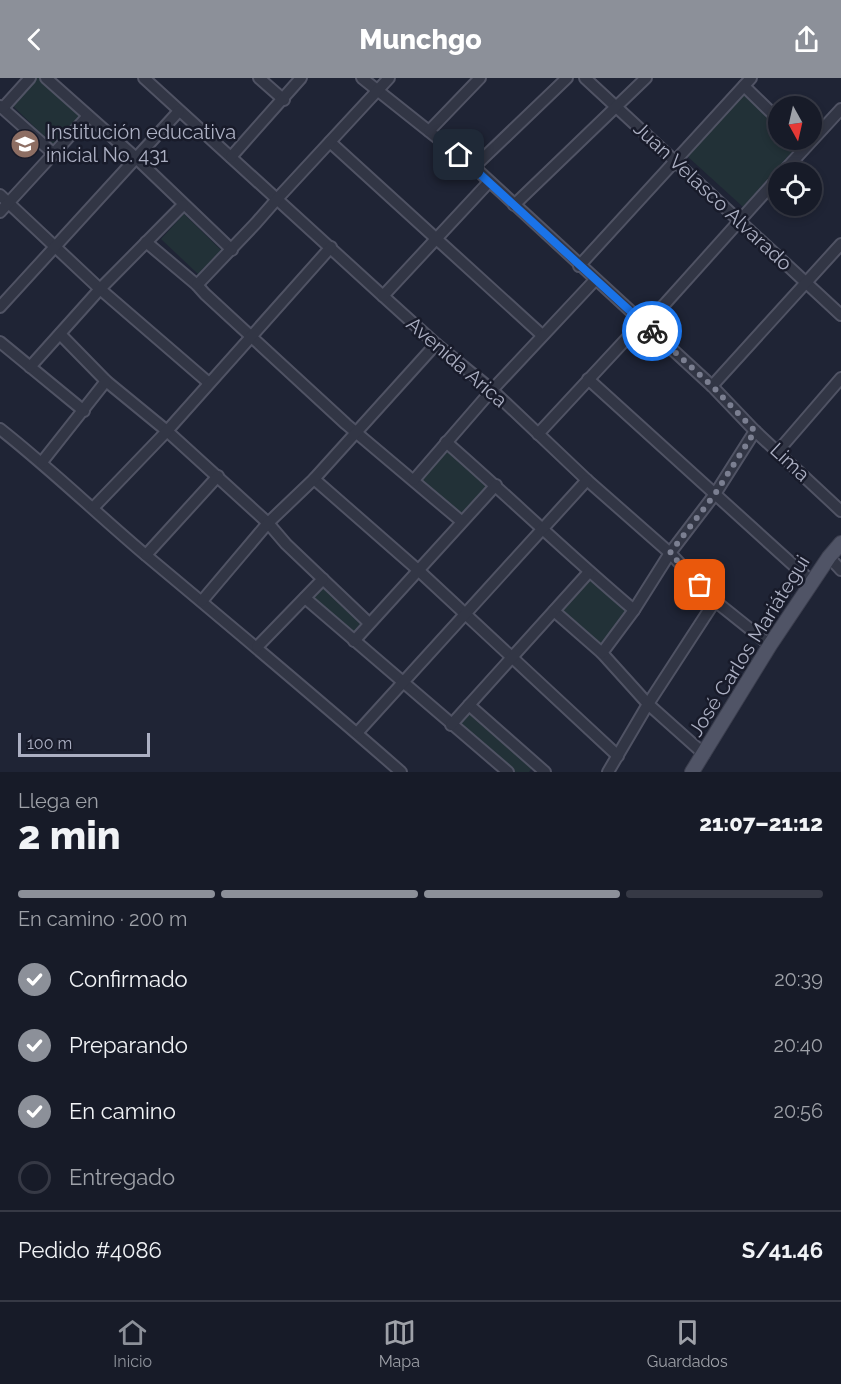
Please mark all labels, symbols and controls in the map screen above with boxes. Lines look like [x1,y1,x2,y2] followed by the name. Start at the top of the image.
[18,23,51,56] icon: back
[790,23,823,56] icon: share
[359,24,482,55] text: Munchgo
[768,96,822,150] north arrow
[768,96,822,216] map controls
[629,116,797,276] street label: Juan Velasco Alvarado
[46,120,236,167] place label: Institución educativa inicial No. 431
[9,128,41,160] school or university icon: Institución educativa inicial No. 431
[433,129,484,180] pin
[442,138,475,171] icon: home
[768,162,822,216] button: locate
[622,301,682,361] courier
[402,312,512,412] street label: Avenida Arica
[636,315,669,348] icon: bike
[765,438,815,486] street label: Lima
[683,551,815,741] street label: José Carlos Mariátegui
[674,559,725,610] pin
[683,568,716,601] icon: bag
[18,730,150,758] scale bar
[27,734,72,753] text: 100 m
[18,789,99,813] text: Llega en
[699,810,823,836] text: 21:07–21:12
[18,812,121,858] text: 2 min
[18,907,187,931] text: En camino · 200 m
[18,963,51,996] icon: check
[69,966,188,992] text: Confirmado
[774,967,823,991] text: 20:39
[18,1029,51,1062] icon: check
[69,1032,188,1058] text: Preparando
[773,1033,823,1057] text: 20:40
[18,1095,51,1128] icon: check
[69,1098,176,1124] text: En camino
[774,1099,823,1123] text: 20:56
[69,1164,175,1190] text: Entregado
[18,1237,162,1263] text: Pedido #4086
[742,1237,823,1263] text: S/41.46
[113,1316,152,1371] tab: Inicio
[379,1316,420,1371] tab: Mapa
[647,1316,728,1371] tab: Guardados

